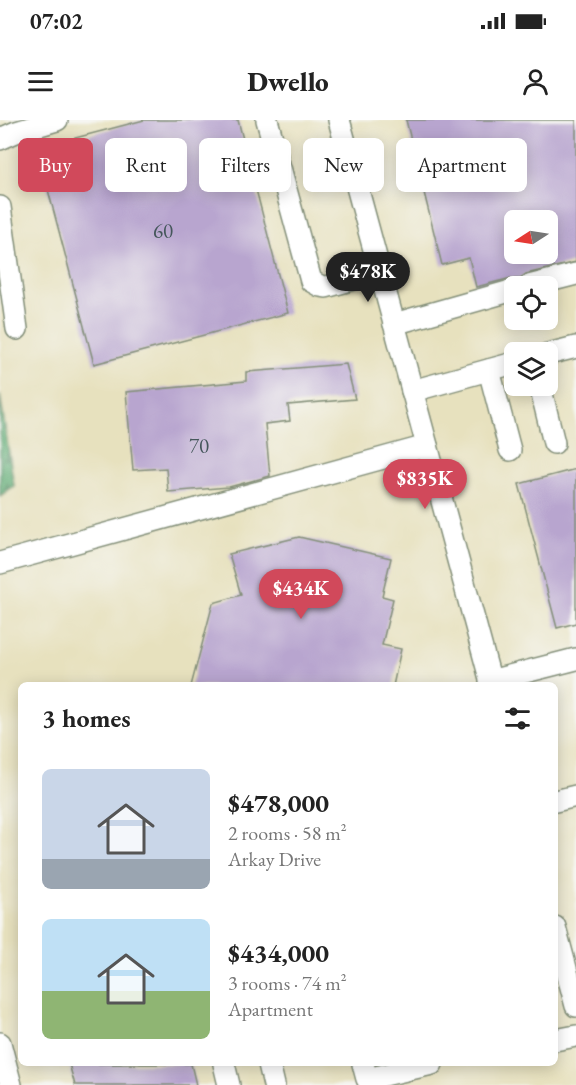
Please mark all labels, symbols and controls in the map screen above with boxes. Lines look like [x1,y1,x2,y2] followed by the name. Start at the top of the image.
[30,7,83,36] text: 07:02
[247,64,329,99] text: Dwello
[24,65,57,98] icon: menu
[519,65,552,98] icon: person
[18,138,93,192] chip: Buy
[105,138,187,192] chip: Rent
[199,138,291,192] chip: Filters
[303,138,384,192] chip: New
[396,138,527,192] chip: Apartment
[504,210,558,264] north arrow
[504,210,558,396] map controls
[153,217,173,244] house number: 60
[326,252,410,303] pin: $478K
[340,258,396,284] text: $478K
[504,276,558,330] button: locate
[504,342,558,396] button: layers
[189,432,209,459] house number: 70
[383,459,467,510] pin: $835K
[397,465,453,491] text: $835K
[259,569,343,620] pin: $434K
[273,575,329,601] text: $434K
[42,701,131,735] text: 3 homes
[501,702,534,735] icon: filters
[228,786,329,820] text: $478,000
[90,793,162,865] icon: home
[228,820,347,846] text: 2 rooms · 58 m²
[228,846,321,872] text: Arkay Drive
[228,936,329,970] text: $434,000
[90,943,162,1015] icon: home
[228,970,347,996] text: 3 rooms · 74 m²
[228,996,313,1022] text: Apartment

